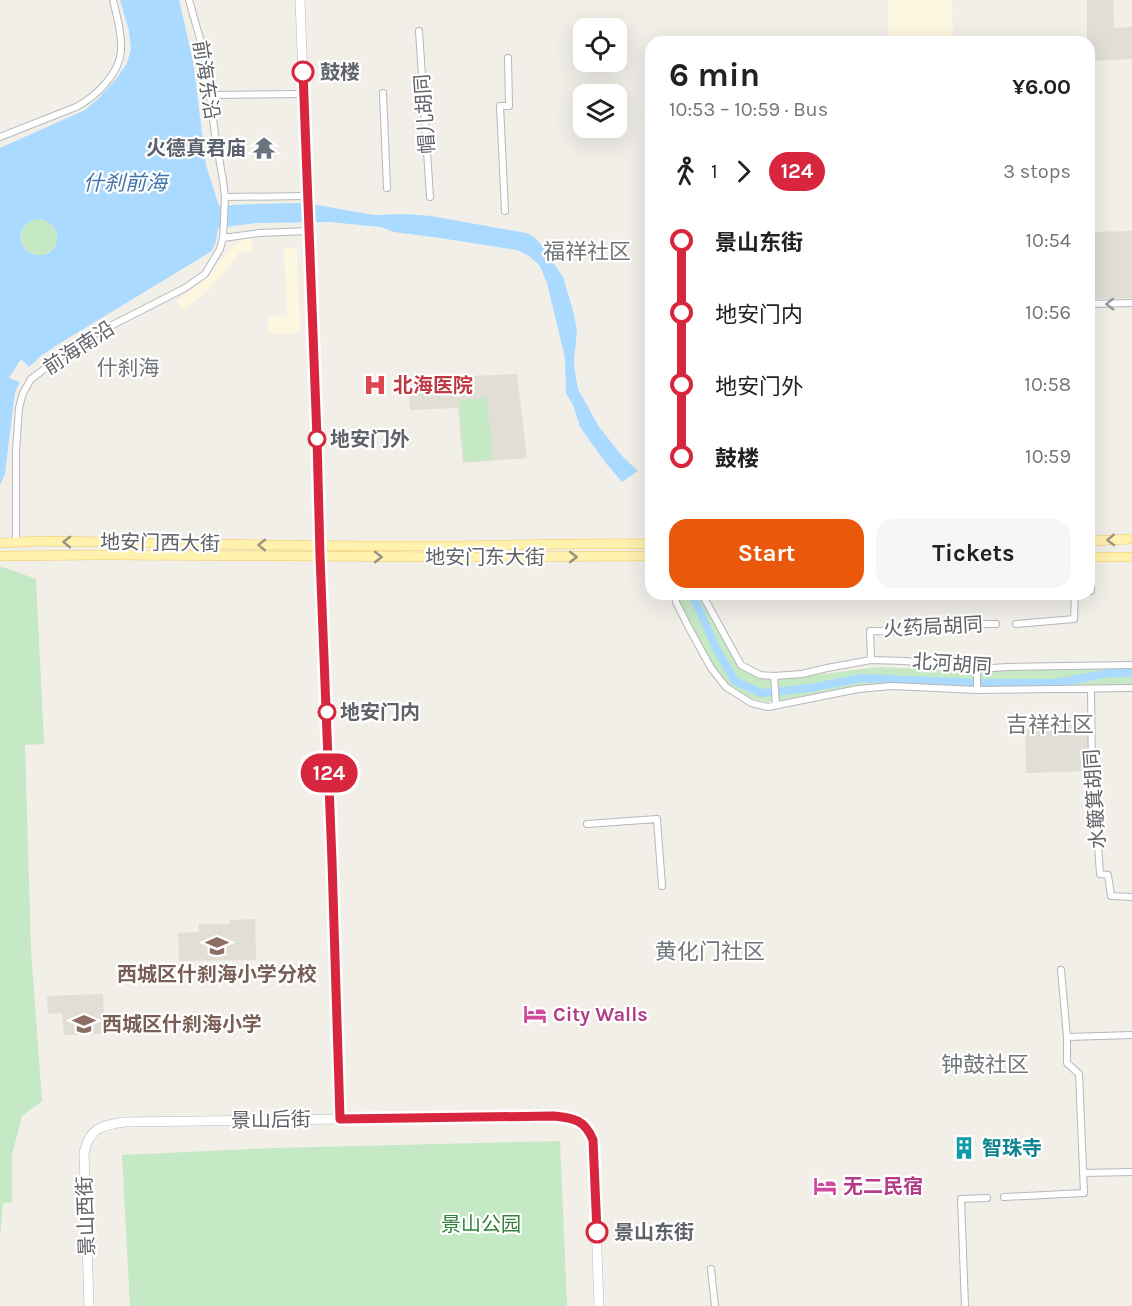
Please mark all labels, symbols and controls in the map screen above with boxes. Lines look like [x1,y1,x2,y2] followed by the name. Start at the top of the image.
[573,18,627,138] map controls
[573,18,627,72] button: locate
[188,39,224,121] street label: 前海东沿
[669,56,760,94] text: 6 min
[292,61,314,83] marker: 鼓楼
[320,61,360,84] place label: 鼓楼
[411,73,439,155] street label: 帽儿胡同
[1012,74,1071,100] text: ¥6.00
[573,84,627,138] button: layers
[669,98,828,121] text: 10:53 – 10:59 · Bus
[251,135,277,161] temple icon: 火德真君庙
[146,137,246,160] place label: 火德真君庙
[669,155,702,188] icon: walk
[727,155,760,188] icon: forward
[781,159,813,183] text: 124
[711,160,718,183] text: 1
[1003,160,1071,183] text: 3 stops
[83,171,170,195] water label: 什刹前海
[1025,229,1071,252] text: 10:54
[715,230,803,256] text: 景山东街
[543,239,631,265] district label: 福祥社区
[1106,297,1115,310] one-way arrow
[1025,301,1071,324] text: 10:56
[715,302,803,328] text: 地安门内
[39,317,119,379] street label: 前海南沿
[97,356,160,380] district label: 什刹海
[362,372,388,398] hospital icon: 北海医院
[1024,373,1071,396] text: 10:58
[393,374,473,397] place label: 北海医院
[715,374,803,400] text: 地安门外
[330,428,410,451] place label: 地安门外
[308,430,326,448] marker: 地安门外
[1025,445,1071,468] text: 10:59
[715,446,759,472] text: 鼓楼
[669,519,864,588] button: Start
[876,519,1071,588] button: Tickets
[100,530,220,556] street label: 地安门西大街
[1106,534,1115,547] one-way arrow
[62,536,71,548] one-way arrow
[257,539,266,551] one-way arrow
[425,546,545,569] street label: 地安门东大街
[569,550,578,563] one-way arrow
[374,551,383,563] one-way arrow
[882,613,984,641] street label: 火药局胡同
[911,650,993,678] street label: 北河胡同
[340,701,420,724] place label: 地安门内
[318,703,336,721] marker: 地安门内
[1006,712,1094,738] district label: 吉祥社区
[1080,748,1110,850] street label: 水簸箕胡同
[294,754,364,792] line badge: 124
[313,761,345,785] text: 124
[204,933,230,959] school or university icon: 西城区什刹海小学分校
[655,939,765,965] district label: 黄化门社区
[117,963,317,986] place label: 西城区什刹海小学分校
[522,1001,548,1027] hotel icon: City Walls
[553,1003,648,1026] place label: City Walls
[71,1011,97,1037] school or university icon: 西城区什刹海小学
[102,1013,262,1036] place label: 西城区什刹海小学
[941,1052,1029,1078] district label: 钟鼓社区
[231,1108,311,1132] street label: 景山后街
[951,1135,977,1161] building icon: 智珠寺
[982,1137,1042,1160] place label: 智珠寺
[812,1173,838,1199] hotel icon: 无二民宿
[843,1175,923,1198] place label: 无二民宿
[73,1176,99,1256] street label: 景山西街
[441,1213,521,1236] park label: 景山公园
[586,1221,608,1243] marker: 景山东街
[614,1221,694,1244] place label: 景山东街

